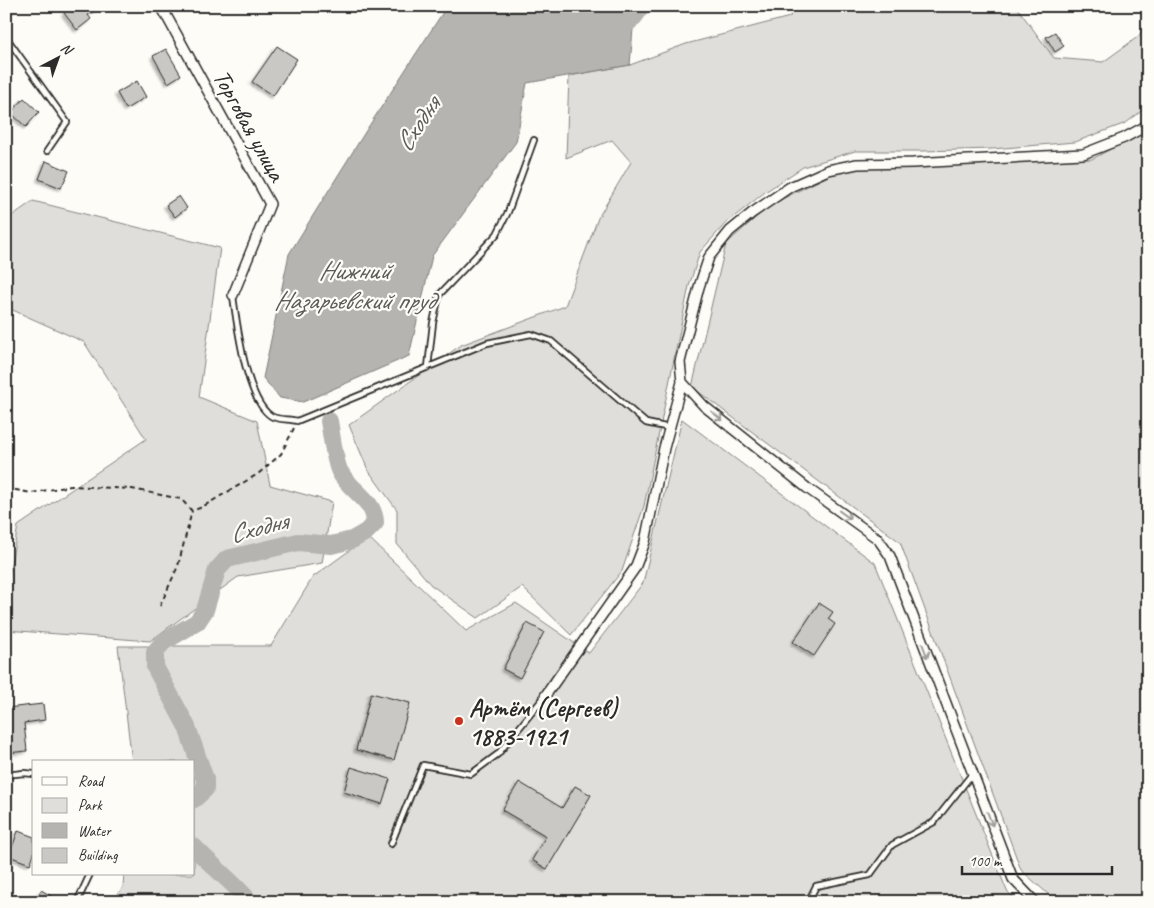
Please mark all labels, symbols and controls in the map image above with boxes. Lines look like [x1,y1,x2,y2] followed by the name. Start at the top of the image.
[32,32,82,82] north arrow
[57,39,77,59] text: N
[205,64,294,189] street label: Торговая улица
[387,88,450,158] water label: Сходня
[274,254,440,317] water label: Нижний Назарьевский пруд
[710,410,723,421] one-way arrow
[226,503,294,551] water label: Сходня
[838,510,852,520] one-way arrow
[921,643,931,658] one-way arrow
[469,692,619,753] place label: Артём (Сергеев) 1883-1921
[453,715,465,727] marker: Артём (Сергеев) 1883-1921
[32,760,195,876] legend
[78,772,105,791] text: Road
[78,796,103,815] text: Park
[986,811,995,826] one-way arrow
[78,822,112,841] text: Water
[962,843,1112,875] scale bar
[78,846,118,865] text: Building
[969,852,1003,871] text: 100 m

